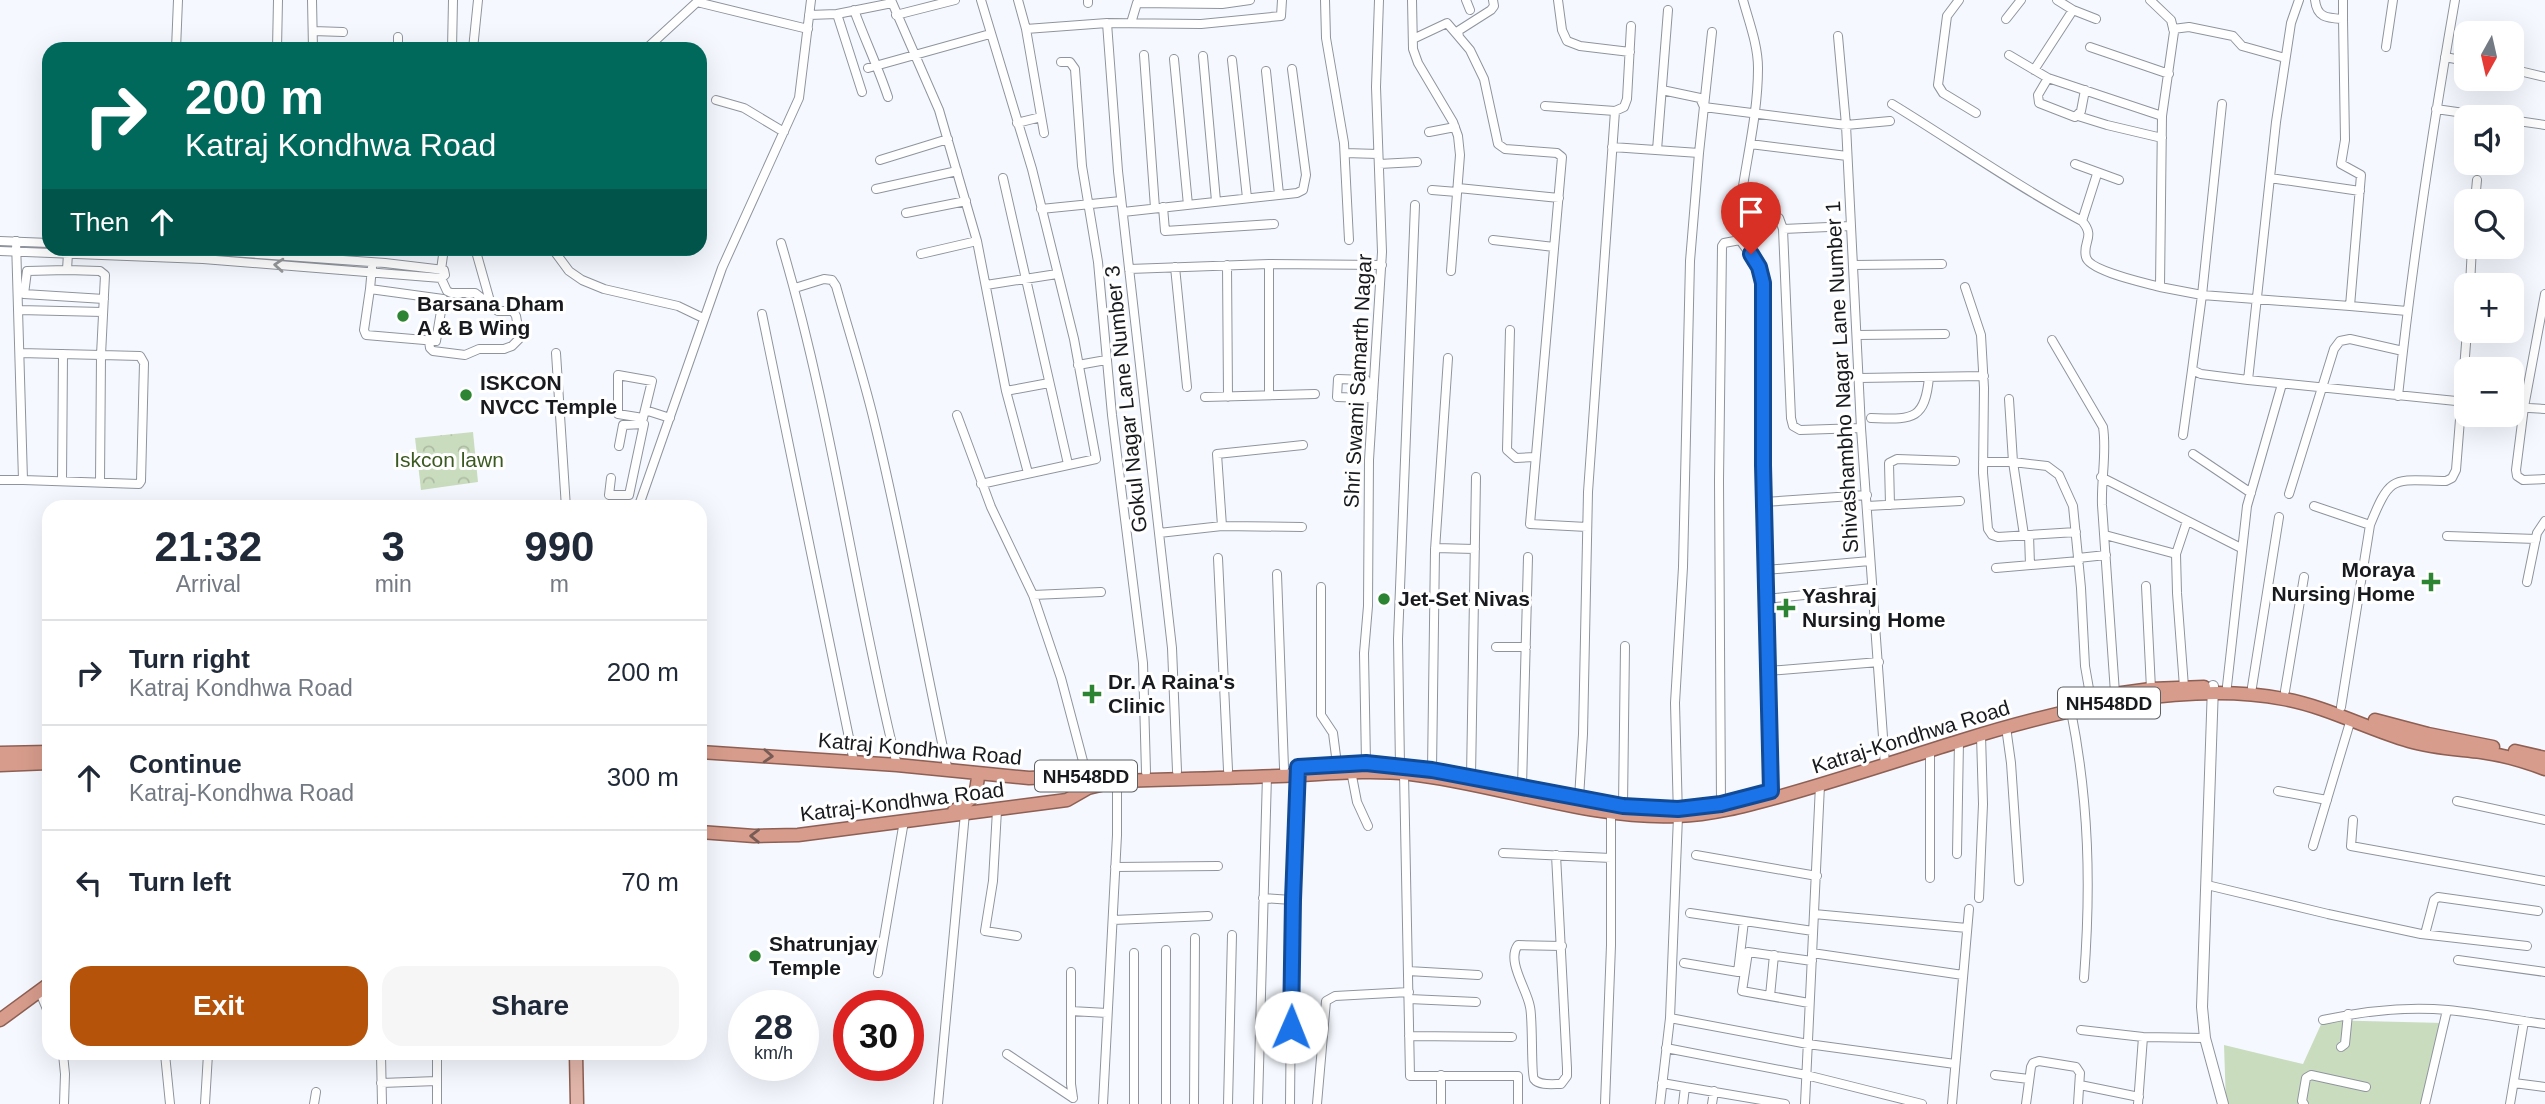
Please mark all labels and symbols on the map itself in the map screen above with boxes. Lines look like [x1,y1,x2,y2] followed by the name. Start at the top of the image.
[2454,21,2524,91] north arrow
[1721,182,1781,254] pin
[1821,200,1862,554] street label: Shivashambho Nagar Lane Number 1
[1339,253,1376,509] street label: Shri Swami Samarth Nagar
[273,258,284,273] one-way arrow
[1100,264,1151,534] street label: Gokul Nagar Lane Number 3
[417,292,564,339] place label: Barsana Dham A & B Wing
[395,308,411,324] marker: Barsana Dham A & B Wing
[480,371,617,418] place label: ISKCON NVCC Temple
[458,387,474,403] marker: ISKCON NVCC Temple
[394,448,504,471] park label: Iskcon lawn
[2271,558,2415,605] place label: Moraya Nursing Home
[2421,572,2441,592] marker: Moraya Nursing Home
[1802,584,1946,631] place label: Yashraj Nursing Home
[1398,587,1530,610] place label: Jet-Set Nivas
[1376,591,1392,607] marker: Jet-Set Nivas
[1776,598,1796,618] marker: Yashraj Nursing Home
[1108,670,1235,717] place label: Dr. A Raina's Clinic
[1082,684,1102,704] marker: Dr. A Raina's Clinic
[2058,688,2160,718] road number: NH548DD
[1809,695,2012,778] street label: Katraj-Kondhwa Road
[817,728,1023,769] street label: Katraj Kondhwa Road
[763,748,774,763] one-way arrow
[1035,761,1137,792] road number: NH548DD
[799,778,1005,825] street label: Katraj-Kondhwa Road
[750,828,761,843] one-way arrow
[769,932,878,979] place label: Shatrunjay Temple
[747,948,763,964] marker: Shatrunjay Temple
[833,990,924,1081] speed limit sign: 30
[1254,990,1328,1064] position arrow

